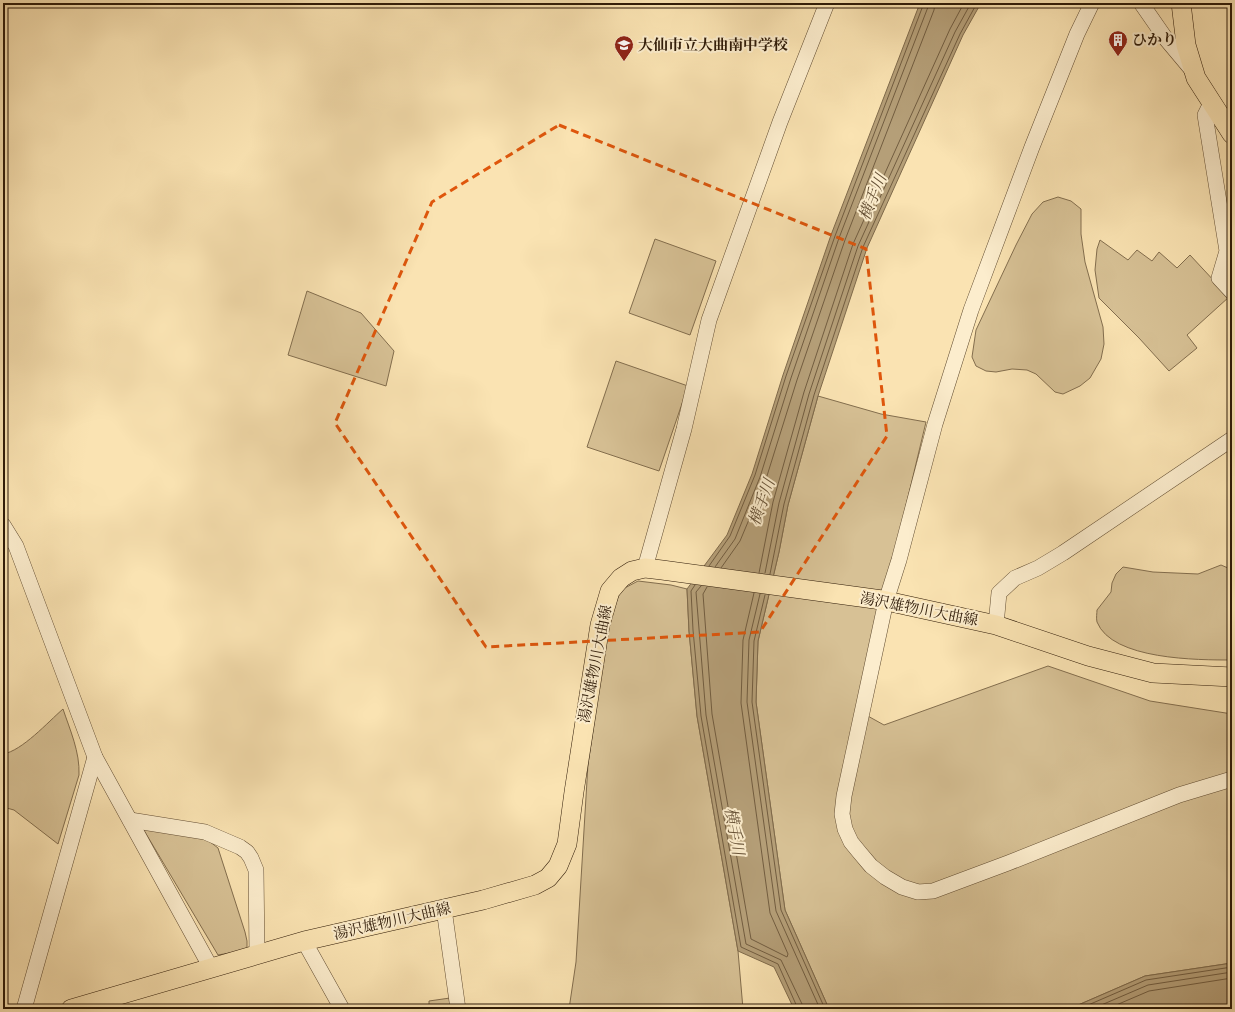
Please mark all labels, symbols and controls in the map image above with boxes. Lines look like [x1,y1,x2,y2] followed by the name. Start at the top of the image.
[1107,29,1129,57] building icon: ひかり
[1132,31,1177,49] place label: ひかり
[613,34,635,62] school or university icon: 大仙市立大曲南中学校
[638,36,788,54] place label: 大仙市立大曲南中学校
[855,170,891,223] water label: 横手川
[744,474,779,528] water label: 横手川
[858,589,980,629] street label: 湯沢雄物川大曲線
[575,603,615,725] street label: 湯沢雄物川大曲線
[721,806,748,858] water label: 横手川
[332,899,452,943] street label: 湯沢雄物川大曲線

